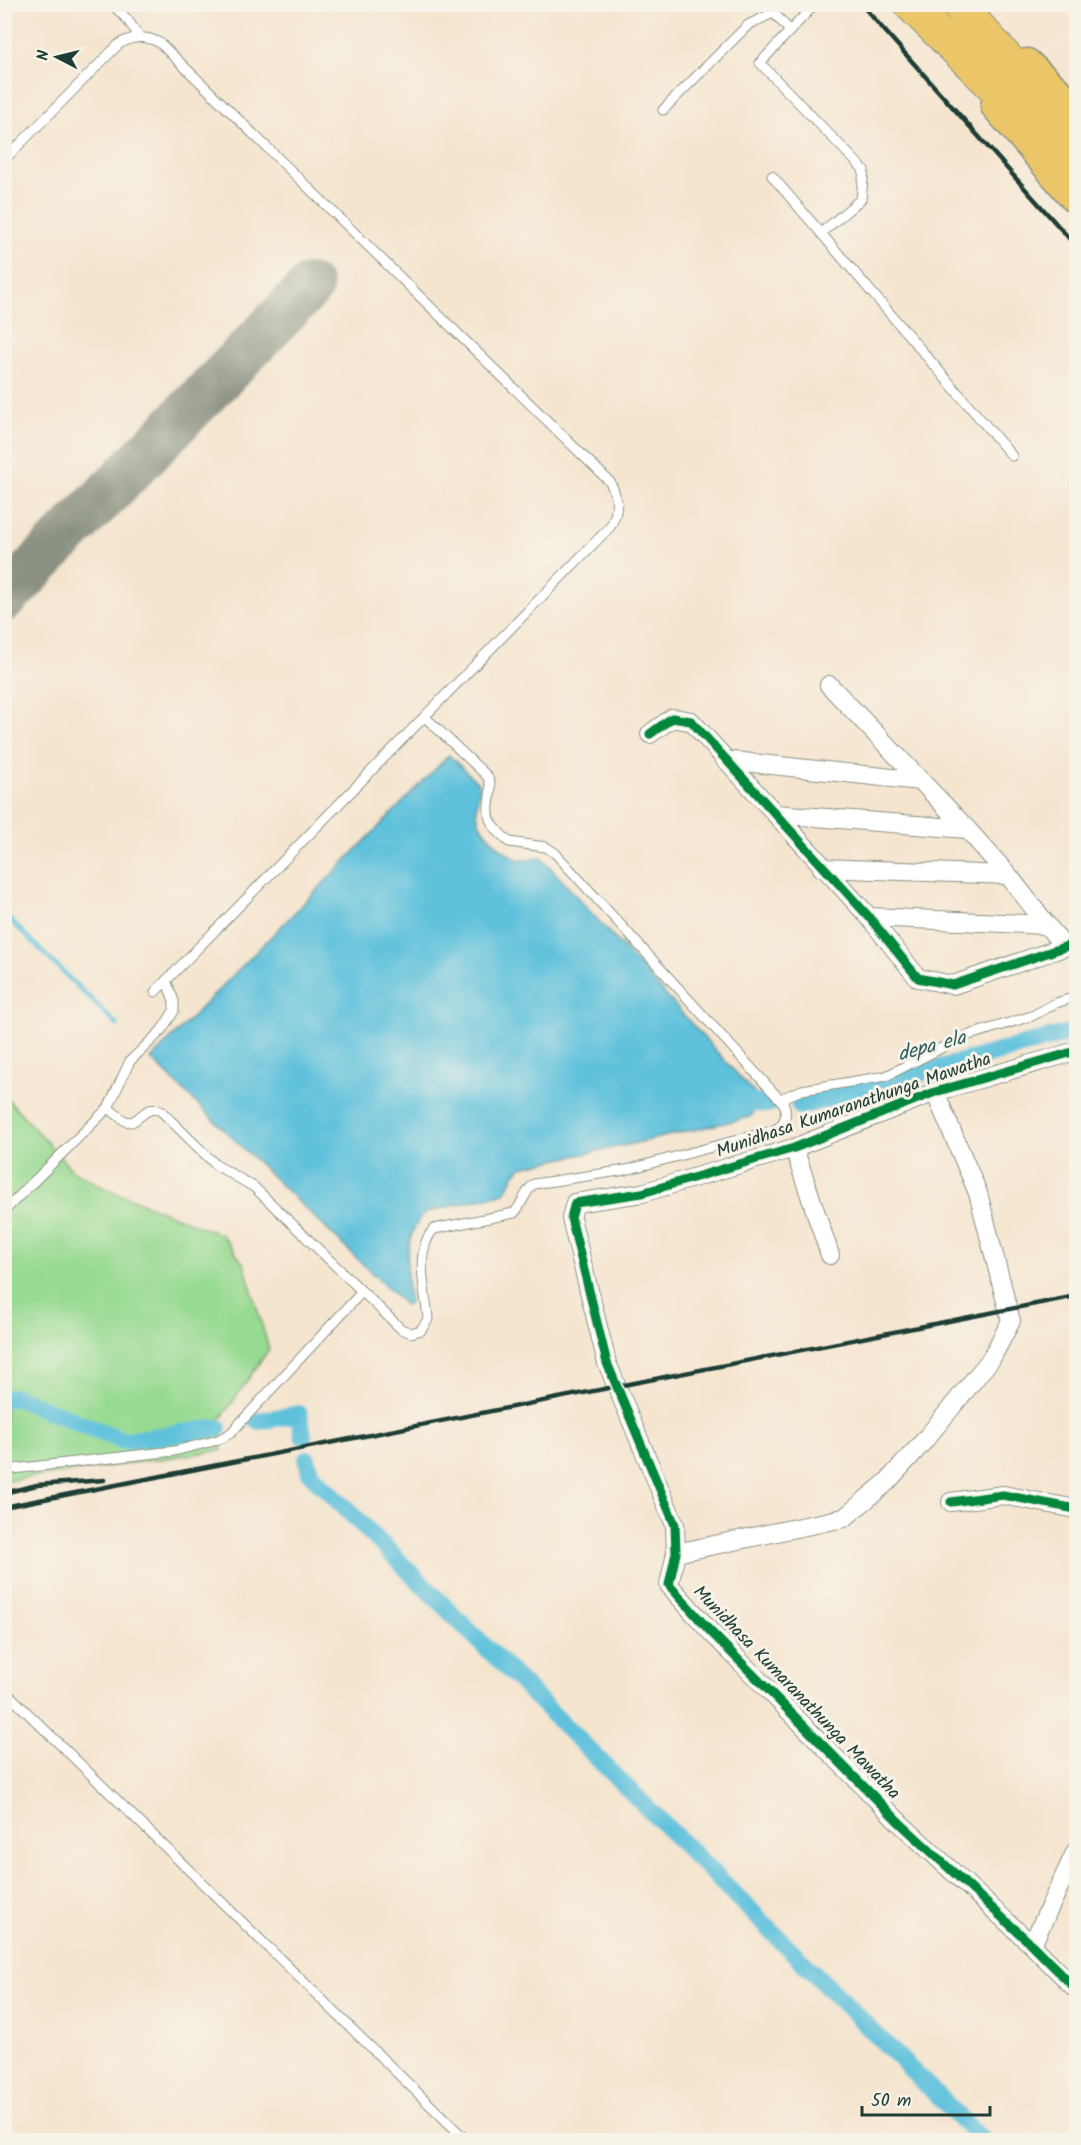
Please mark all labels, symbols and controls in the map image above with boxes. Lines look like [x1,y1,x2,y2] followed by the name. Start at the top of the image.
[27,27,87,87] north arrow
[31,49,57,62] text: N
[894,1022,971,1071] water label: depa ela
[713,1045,995,1167] street label: Munidhasa Kumaranathunga Mawatha
[685,1579,907,1807] street label: Munidhasa Kumaranathunga Mawatha
[862,2079,990,2117] scale bar
[871,2087,911,2116] text: 50 m

